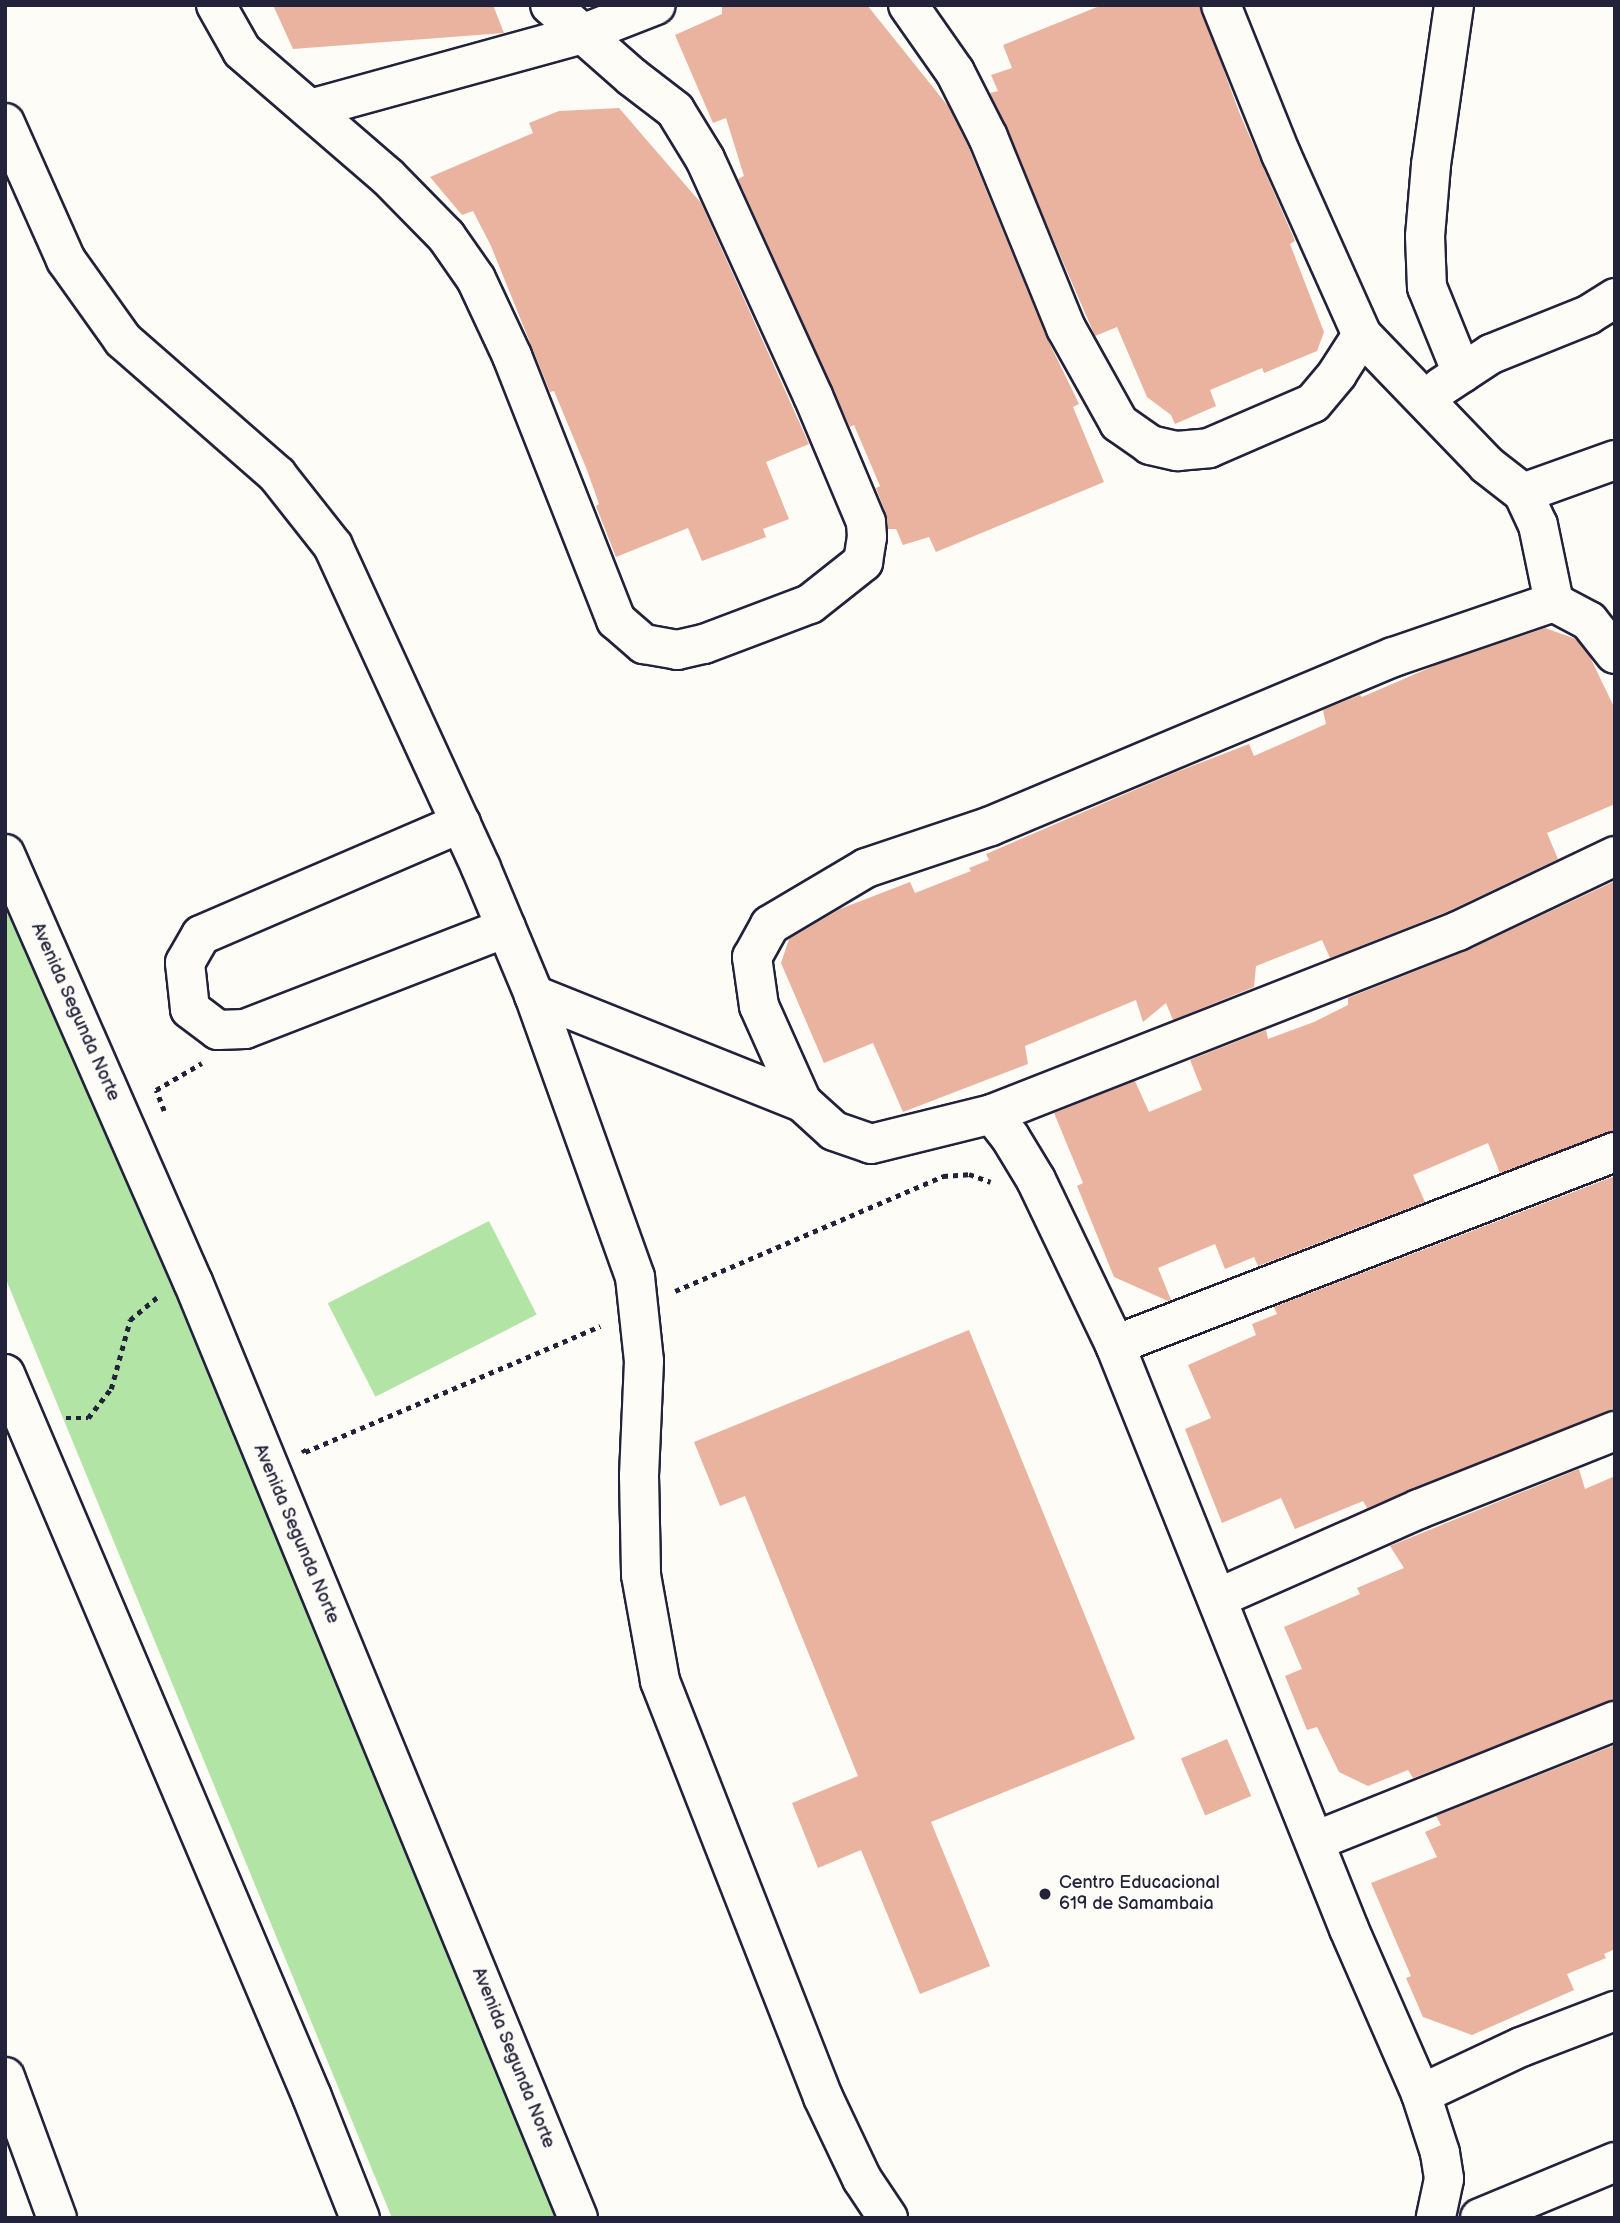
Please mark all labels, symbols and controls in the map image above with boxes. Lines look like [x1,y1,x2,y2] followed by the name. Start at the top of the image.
[26,919,124,1105] street label: Avenida Segunda Norte
[248,1441,344,1627] street label: Avenida Segunda Norte
[1059,1873,1220,1916] place label: Centro Educacional 619 de Samambaia
[1037,1886,1053,1902] marker: Centro Educacional 619 de Samambaia
[467,1964,559,2152] street label: Avenida Segunda Norte

